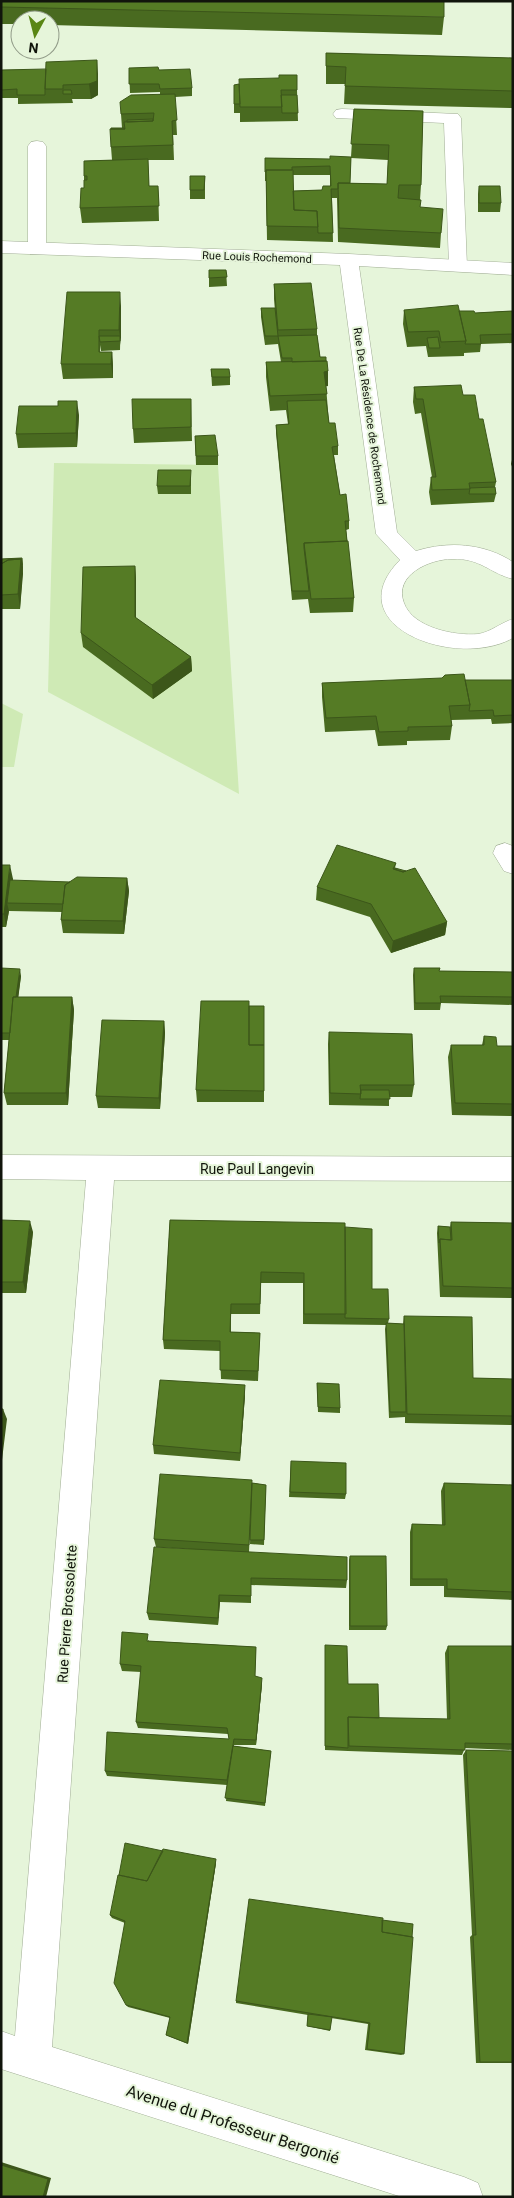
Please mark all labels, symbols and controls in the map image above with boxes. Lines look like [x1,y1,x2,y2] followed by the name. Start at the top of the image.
[10,10,60,60] north arrow
[28,39,39,56] text: N
[202,249,312,266] street label: Rue Louis Rochemond
[351,327,388,506] street label: Rue De La Résidence de Rochemond
[200,1161,314,1177] street label: Rue Paul Langevin
[54,1544,80,1684] street label: Rue Pierre Brossolette
[124,2081,342,2168] street label: Avenue du Professeur Bergonié

